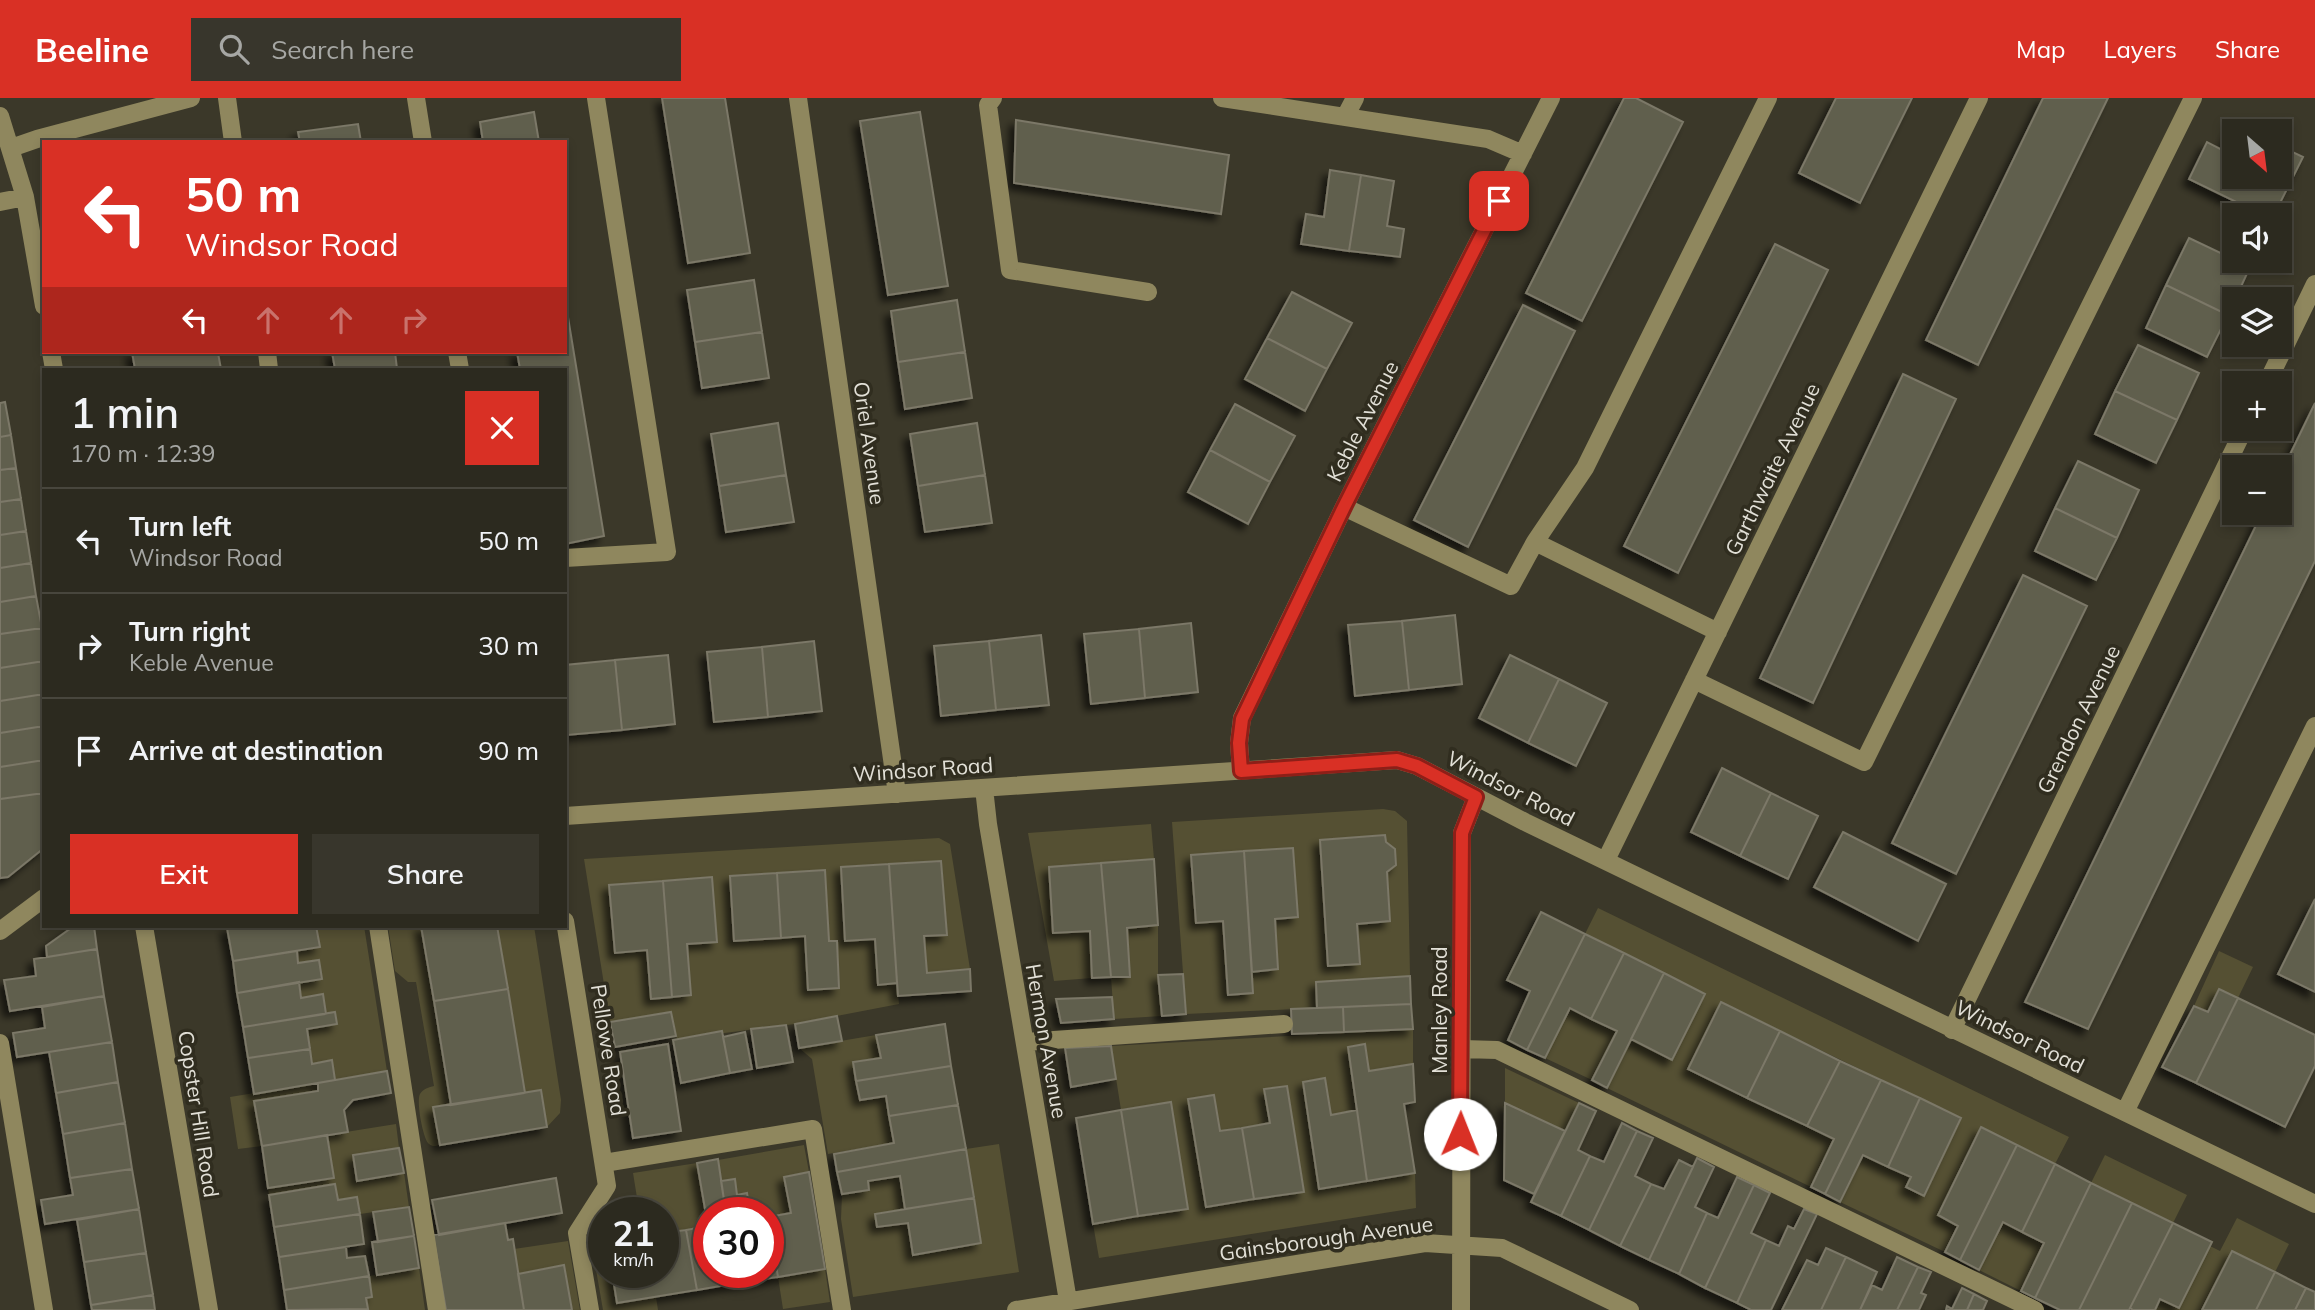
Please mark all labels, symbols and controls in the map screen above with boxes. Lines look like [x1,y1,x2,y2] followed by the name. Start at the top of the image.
[191,18,681,81] search box
[35,29,149,70] text: Beeline
[215,30,253,68] icon: search
[271,33,414,66] text: Search here
[2016,34,2065,64] text: Map
[2103,34,2177,64] text: Layers
[2215,34,2280,64] text: Share
[2222,119,2292,189] north arrow
[2222,119,2292,525] map controls
[185,163,301,224] text: 50 m
[70,168,161,259] icon: left
[1469,171,1529,231] pin
[1480,182,1518,220] icon: arrive
[2222,203,2292,273] button: sound
[185,224,399,264] text: Windsor Road
[2222,287,2292,357] button: layers
[176,301,214,339] icon: left
[249,301,287,339] icon: ahead
[322,301,360,339] icon: ahead
[395,301,433,339] icon: right
[1320,356,1404,486] street label: Keble Avenue
[2222,371,2292,441] button: +
[1719,379,1825,559] street label: Garthwaite Avenue
[849,380,891,506] street label: Oriel Avenue
[70,386,179,439] text: 1 min
[465,391,539,465] button: close
[70,439,215,468] text: 170 m · 12:39
[2222,455,2292,525] button: −
[129,510,231,543] text: Turn left
[70,522,108,560] icon: left
[478,524,539,557] text: 50 m
[129,543,283,572] text: Windsor Road
[129,615,250,648] text: Turn right
[70,627,108,665] icon: right
[478,629,539,662] text: 30 m
[2031,640,2125,798] street label: Grendon Avenue
[129,648,274,677] text: Keble Avenue
[70,732,108,770] icon: arrive
[129,734,384,767] text: Arrive at destination
[478,734,539,767] text: 90 m
[1443,745,1579,831] street label: Windsor Road
[852,751,994,787] street label: Windsor Road
[70,834,298,914] button: Exit
[312,834,539,914] button: Share
[1426,946,1452,1074] street label: Manley Road
[1021,962,1073,1120] street label: Hermon Avenue
[586,982,632,1118] street label: Pellowe Road
[1951,994,2089,1078] street label: Windsor Road
[173,1029,225,1199] street label: Copster Hill Road
[1423,1097,1497,1171] position arrow
[693,1197,784,1288] speed limit sign: 30
[1218,1210,1434,1266] street label: Gainsborough Avenue
[612,1211,655,1255] text: 21
[613,1248,654,1271] text: km/h

